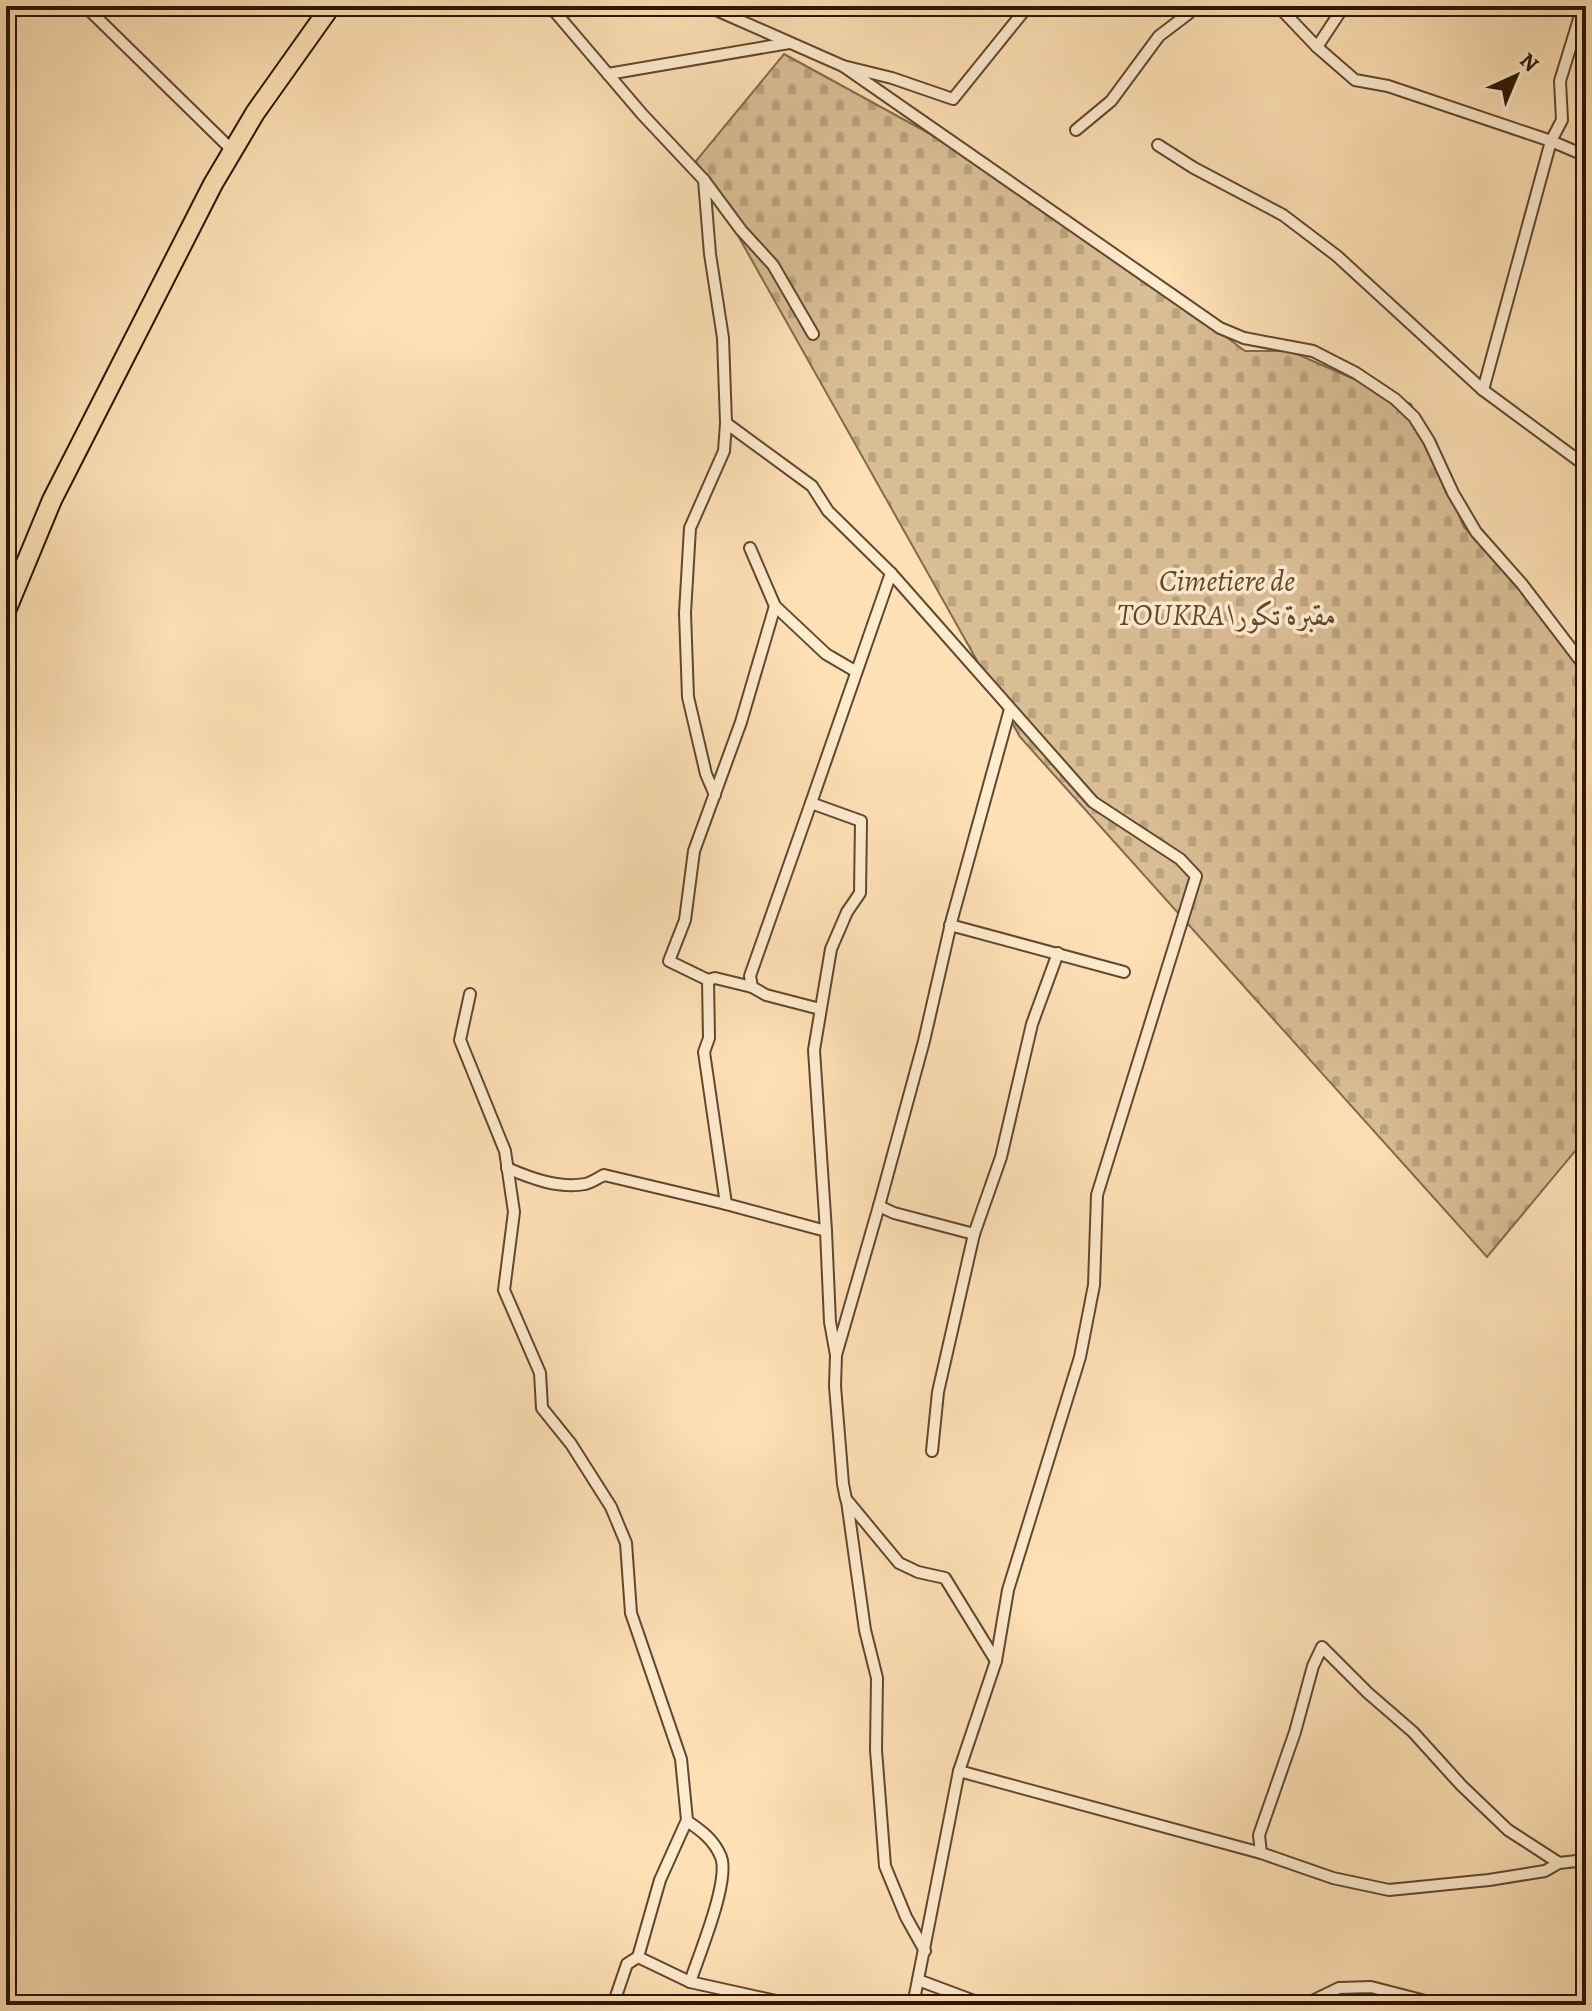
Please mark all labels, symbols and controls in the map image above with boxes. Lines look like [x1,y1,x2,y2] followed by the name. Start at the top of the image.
[1476,36,1556,116] north arrow
[1513,46,1545,79] text: N
[1117,561,1337,635] park label: Cimetiere de TOUKRA مقبرة تكورا

